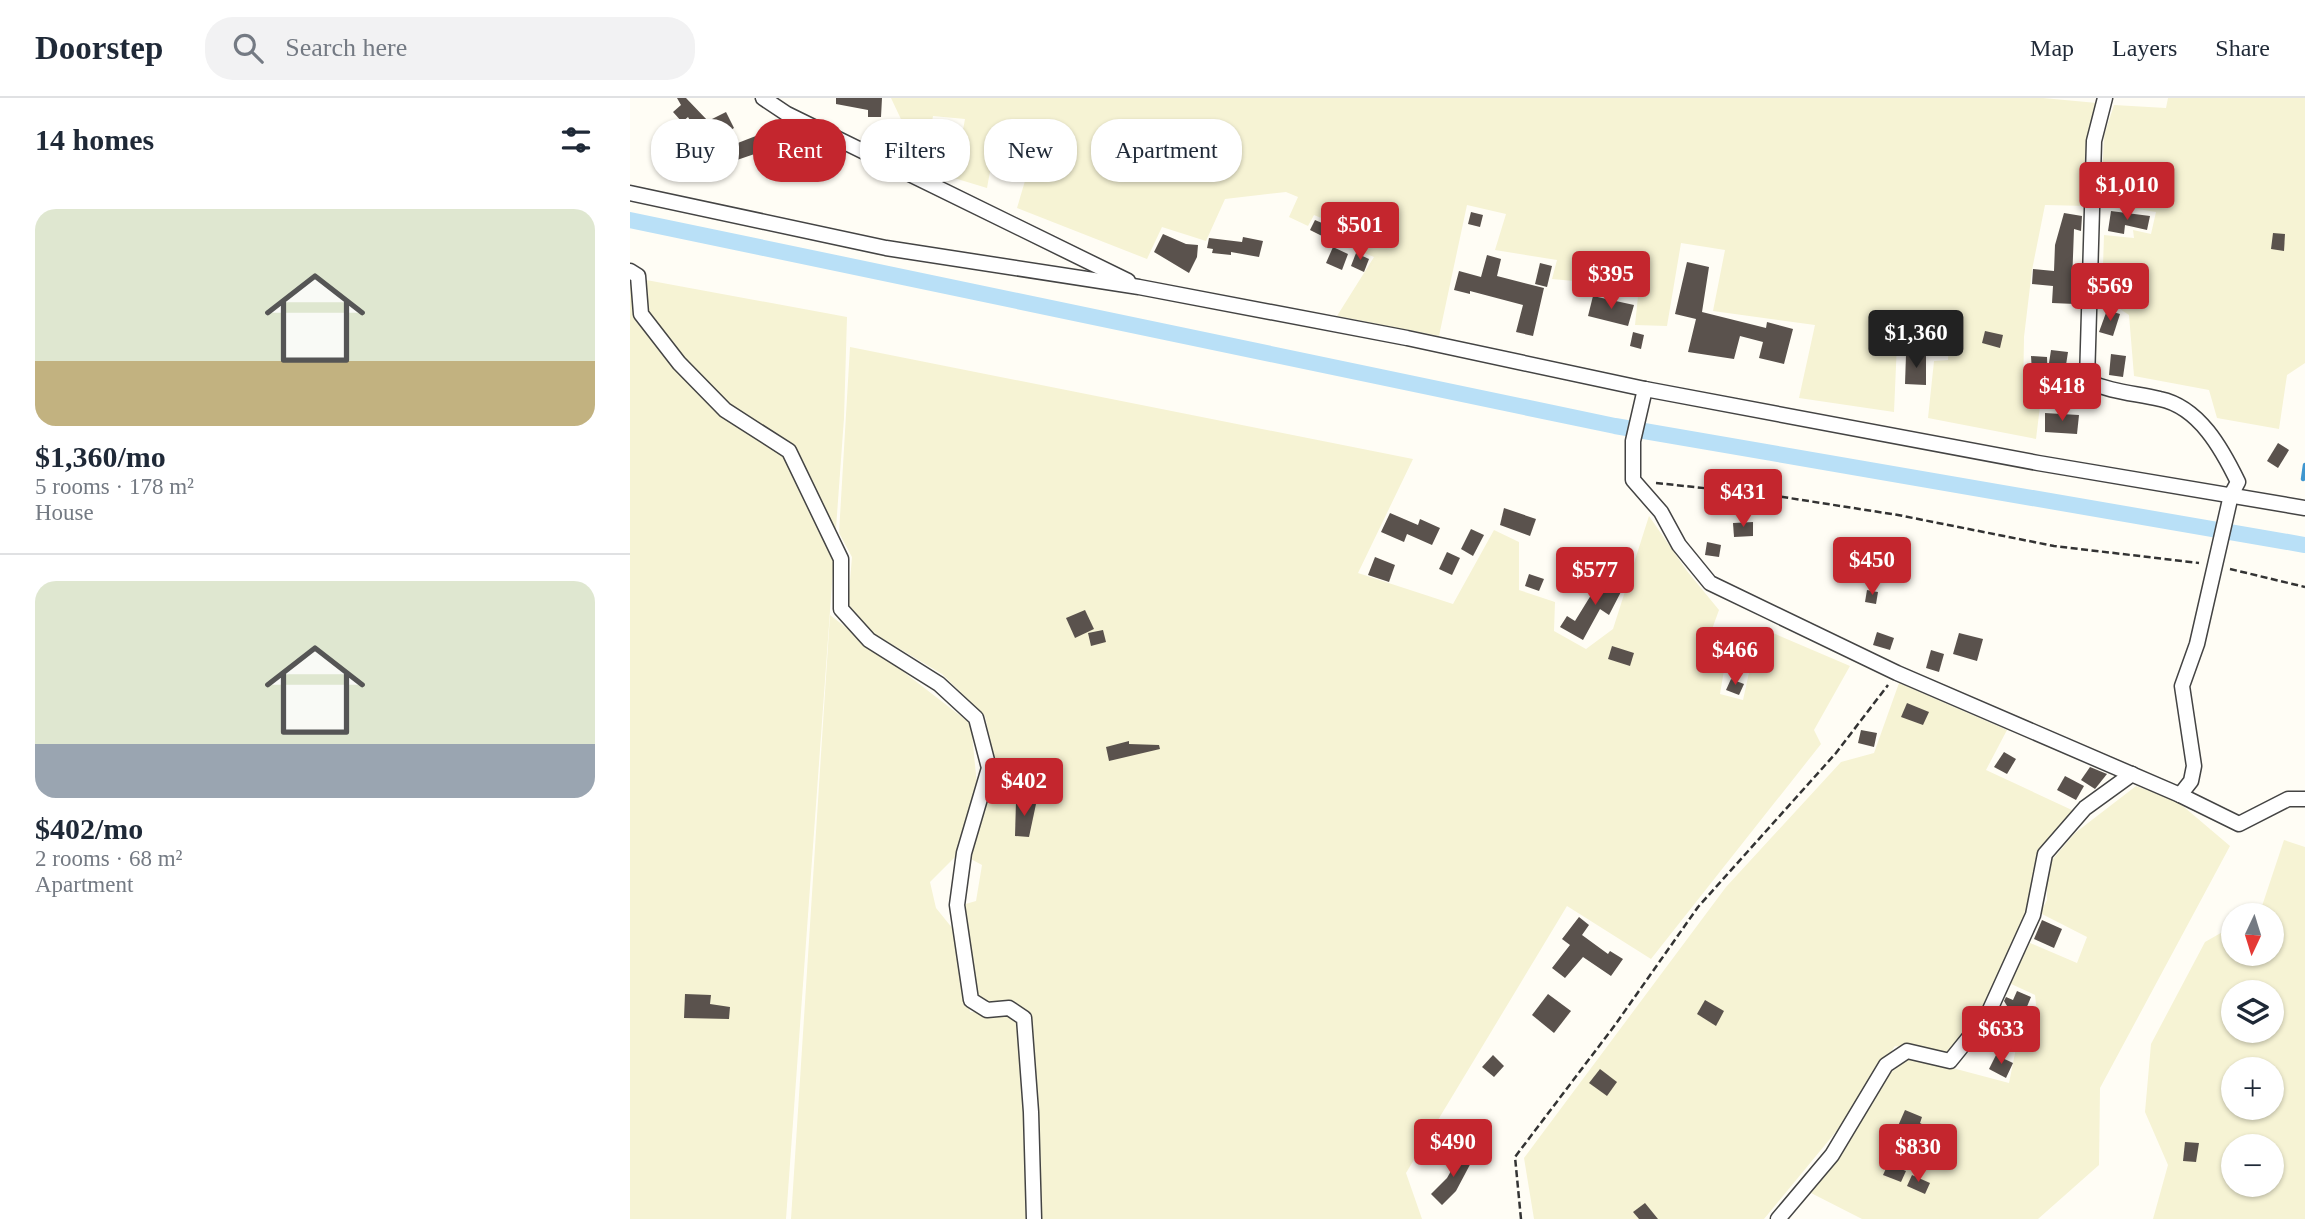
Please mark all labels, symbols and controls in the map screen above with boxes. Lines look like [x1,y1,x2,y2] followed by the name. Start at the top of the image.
[205,17,695,80] search box
[229,29,267,67] icon: search
[35,30,163,66] text: Doorstep
[285,33,407,62] text: Search here
[2030,35,2074,61] text: Map
[2112,35,2177,61] text: Layers
[2215,35,2270,61] text: Share
[651,119,739,182] chip: Buy
[753,119,846,182] chip: Rent
[860,119,970,182] chip: Filters
[984,119,1077,182] chip: New
[1091,119,1242,182] chip: Apartment
[557,121,595,159] icon: filters
[35,123,154,156] text: 14 homes
[2070,162,2184,222] pin: $1,010
[2095,172,2159,197] text: $1,010
[1319,202,1401,262] pin: $501
[1337,212,1383,237] text: $501
[1570,252,1652,311] pin: $395
[252,255,378,381] icon: home
[1588,261,1634,286] text: $395
[2069,264,2151,323] pin: $569
[2087,273,2133,298] text: $569
[1859,310,1973,370] pin: $1,360
[1884,320,1948,345] text: $1,360
[2021,364,2103,423] pin: $418
[2039,373,2085,398] text: $418
[35,440,166,473] text: $1,360/mo
[1702,470,1784,529] pin: $431
[35,474,194,499] text: 5 rooms · 178 m²
[1720,479,1766,504] text: $431
[35,500,94,525] text: House
[1831,538,1913,597] pin: $450
[1554,547,1636,607] pin: $577
[1849,547,1895,572] text: $450
[1572,557,1618,582] text: $577
[252,627,378,753] icon: home
[1694,628,1776,687] pin: $466
[1712,637,1758,662] text: $466
[983,758,1065,818] pin: $402
[1001,768,1047,793] text: $402
[35,812,143,845] text: $402/mo
[35,846,182,871] text: 2 rooms · 68 m²
[35,872,133,897] text: Apartment
[2221,903,2284,966] north arrow
[2221,903,2284,1197] map controls
[2221,980,2284,1043] button: layers
[1960,1006,2042,1066] pin: $633
[1978,1016,2024,1041] text: $633
[2221,1057,2284,1120] button: +
[1412,1119,1494,1179] pin: $490
[1877,1124,1959,1184] pin: $830
[1430,1129,1476,1154] text: $490
[1895,1134,1941,1159] text: $830
[2221,1134,2284,1197] button: −

